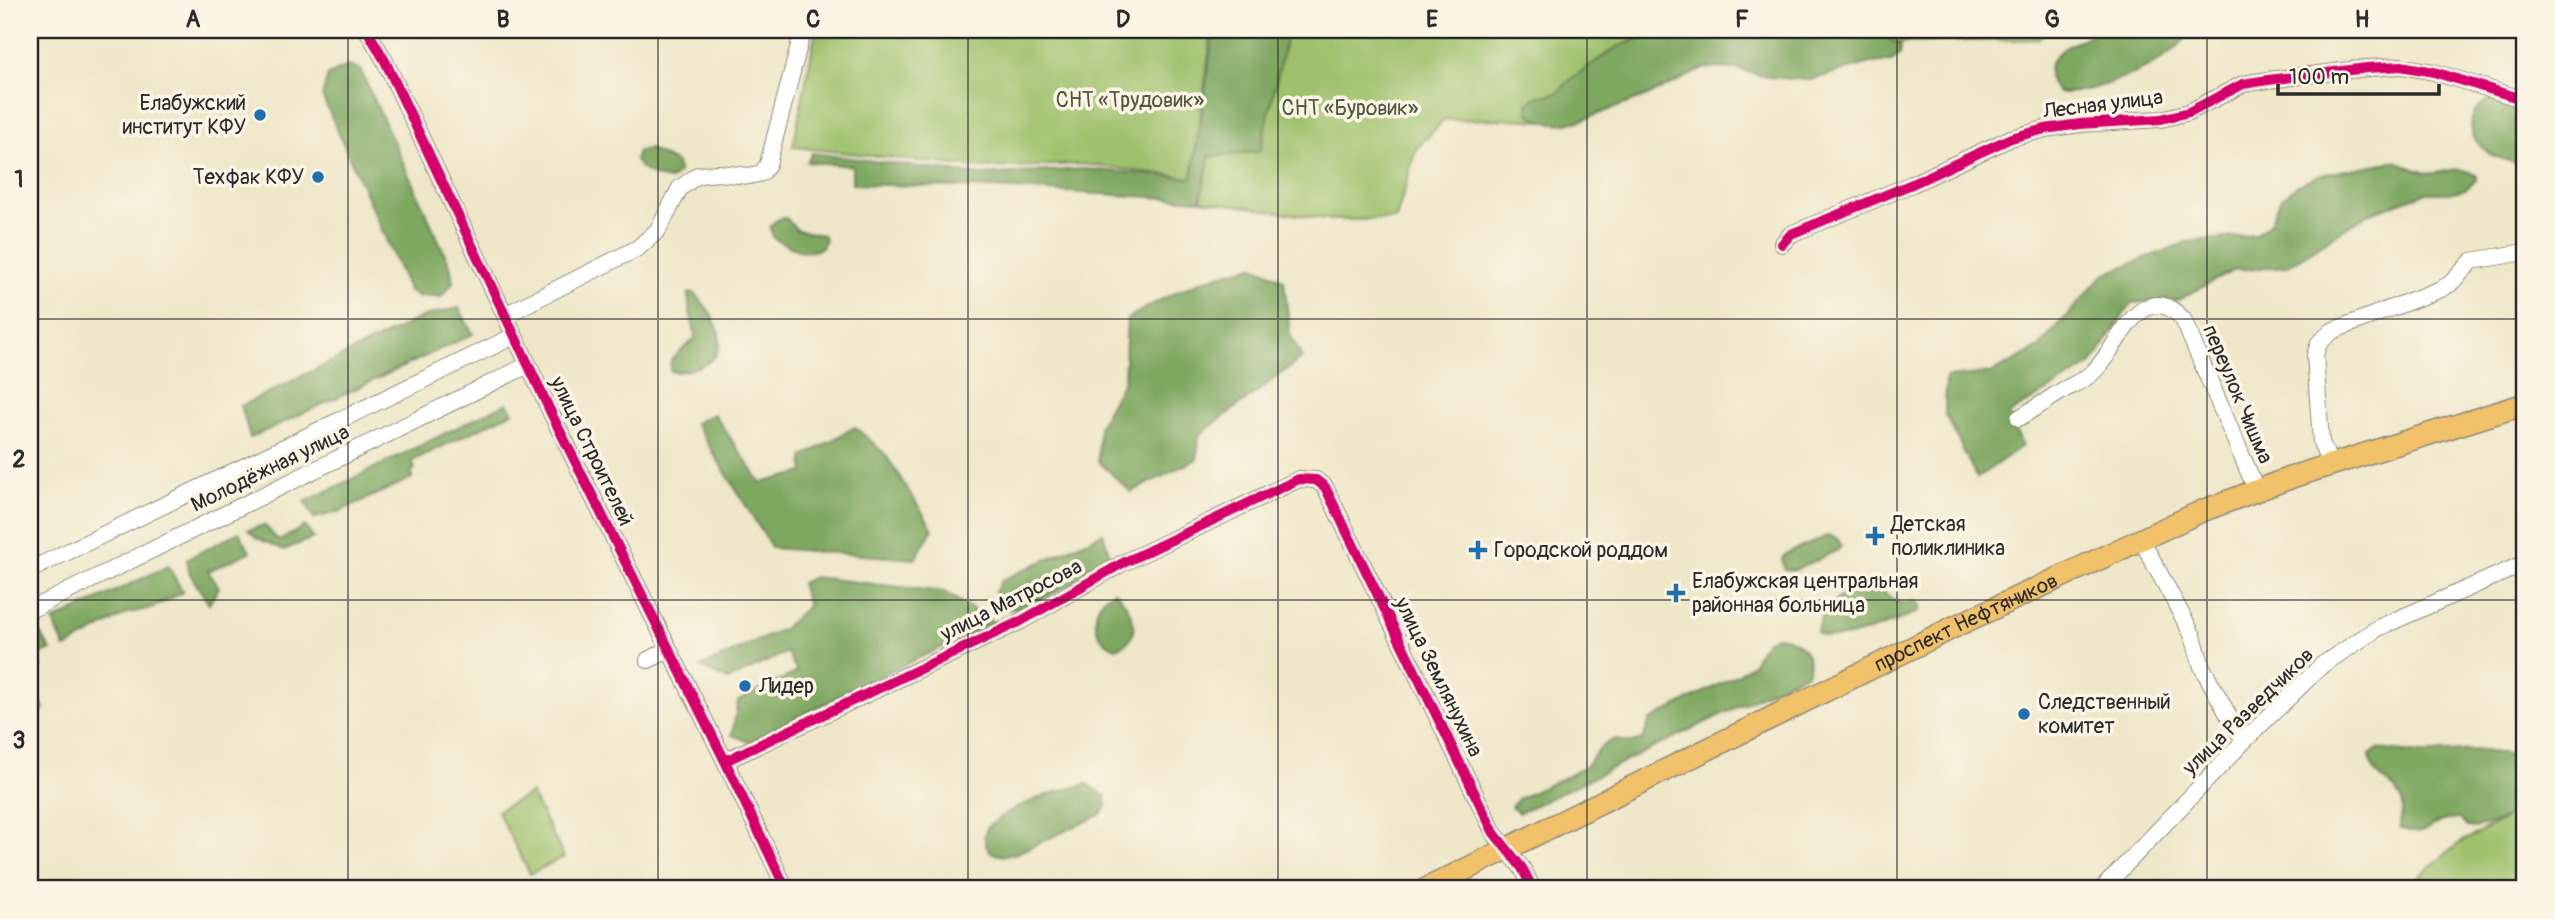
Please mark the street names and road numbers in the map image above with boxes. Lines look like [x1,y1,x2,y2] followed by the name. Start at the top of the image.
[2041,84,2165,125] street label: Лесная улица
[2196,321,2279,468] street label: переулок Чишма
[543,371,639,530] street label: улица Строителей
[187,418,354,519] street label: Молодёжная улица
[935,553,1087,648] street label: улица Матросова
[1870,567,2062,679] street label: проспект Нефтяников
[1388,592,1489,761] street label: улица Землянухина
[2176,642,2320,782] street label: улица Разведчиков

